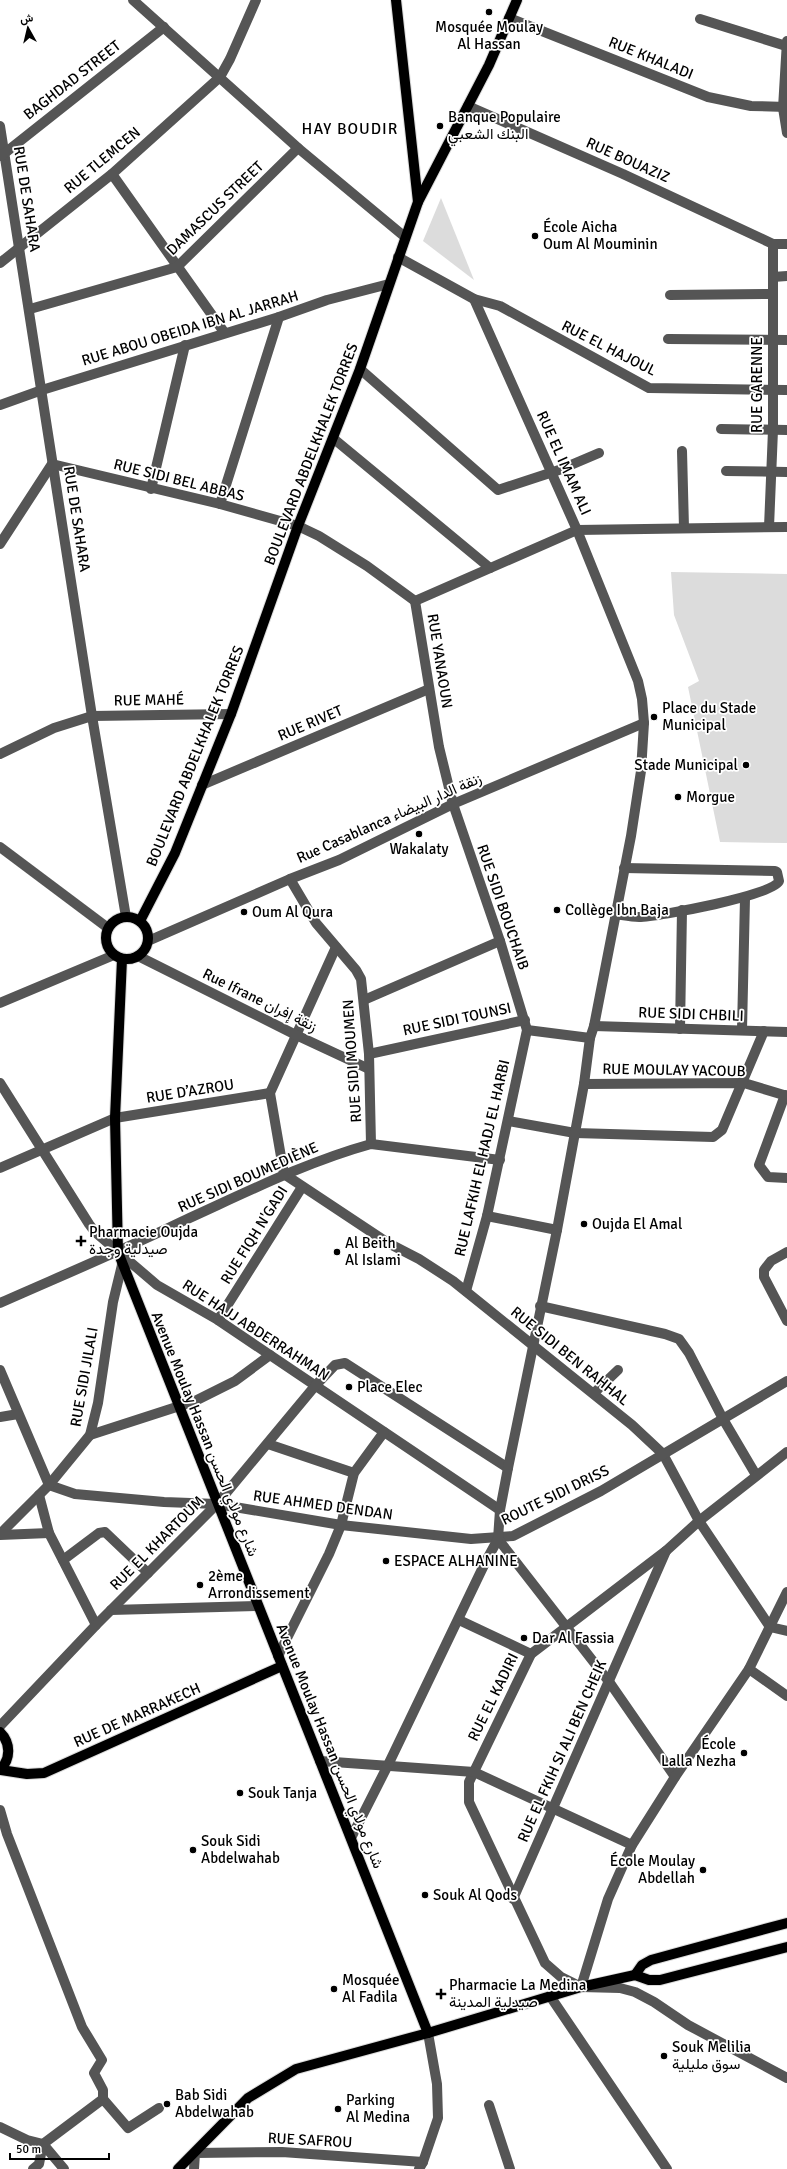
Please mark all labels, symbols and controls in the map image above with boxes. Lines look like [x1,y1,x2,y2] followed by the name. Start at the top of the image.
[484,7,494,17] marker: Mosquée Moulay Al Hassan
[8,8,48,48] north arrow
[19,11,34,26] text: ش
[435,18,543,53] place label: Mosquée Moulay Al Hassan
[606,33,696,83] street label: RUE KHALADI
[20,36,125,123] street label: BAGHDAD STREET
[448,108,561,147] place label: Banque Populaire البنك الشعبي
[302,119,398,139] district label: HAY BOUDIR
[435,121,445,131] marker: Banque Populaire البنك الشعبي
[60,123,144,197] street label: RUE TLEMCEN
[583,134,673,186] street label: RUE BOUAZIZ
[10,145,44,253] street label: RUE DE SAHARA
[163,157,268,259] street label: DAMASCUS STREET
[543,217,658,253] place label: École Aicha Oum Al Mouminin
[530,231,540,241] marker: École Aicha Oum Al Mouminin
[79,286,301,370] street label: RUE ABOU OBEIDA IBN AL JARRAH
[559,316,660,380] street label: RUE EL HAJOUL
[748,337,766,433] street label: RUE GARENNE
[260,340,362,568] street label: BOULEVARD ABDELKHALEK TORRES
[533,408,595,518] street label: RUE EL IMAM ALI
[112,455,246,505] street label: RUE SIDI BEL ABBAS
[60,465,94,573] street label: RUE DE SAHARA
[424,612,456,710] street label: RUE YANAOUN
[142,643,248,869] street label: BOULEVARD ABDELKHALEK TORRES
[114,689,184,710] street label: RUE MAHÉ
[662,699,756,734] place label: Place du Stade Municipal
[275,701,346,745] street label: RUE RIVET
[649,712,659,722] marker: Place du Stade Municipal
[634,756,738,774] place label: Stade Municipal
[741,760,751,770] marker: Stade Municipal
[294,769,484,867] street label: Rue Casablanca زنقة الدار البيضاء
[686,788,735,806] place label: Morgue
[673,792,683,802] marker: Morgue
[414,829,424,839] marker: Wakalaty
[389,840,449,858] place label: Wakalaty
[473,842,533,972] street label: RUE SIDI BOUCHAIB
[565,901,669,919] place label: Collège Ibn Baja
[252,903,333,921] place label: Oum Al Qura
[552,905,562,915] marker: Collège Ibn Baja
[239,907,249,917] marker: Oum Al Qura
[199,965,320,1036] street label: Rue Ifrane زنقة إفران
[339,999,365,1123] street label: RUE SIDI MOUMEN
[401,999,513,1039] street label: RUE SIDI TOUNSI
[638,1003,744,1025] street label: RUE SIDI CHBILI
[451,1058,513,1258] street label: RUE LAFKIH EL HADJ EL HARBI
[602,1060,746,1080] street label: RUE MOULAY YACOUB
[145,1075,235,1107] street label: RUE D’AZROU
[175,1137,321,1216] street label: RUE SIDI BOUMEDIÈNE
[217,1183,291,1287] street label: RUE FIQH N'GADI
[592,1215,682,1233] place label: Oujda El Amal
[579,1219,589,1229] marker: Oujda El Amal
[89,1223,198,1258] place label: Pharmacie Oujda صيدلية وجدة
[345,1234,401,1269] place label: Al Beith Al Islami
[76,1236,86,1246] marker: Pharmacie Oujda صيدلية وجدة
[332,1247,342,1257] marker: Al Beith Al Islami
[179,1276,333,1384] street label: RUE HAJJ ABDERRAHMAN
[507,1303,633,1409] street label: RUE SIDI BEN RAHHAL
[144,1309,263,1561] street label: Avenue Moulay Hassan شارع مولاي الحسن
[66,1326,102,1428] street label: RUE SIDI JILALI
[357,1378,423,1396] place label: Place Elec
[344,1382,354,1392] marker: Place Elec
[498,1461,612,1529] street label: ROUTE SIDI DRISS
[252,1486,394,1524] street label: RUE AHMED DENDAN
[106,1492,208,1594] street label: RUE EL KHARTOUM
[394,1552,518,1570] place label: ESPACE ALHANINE
[381,1556,391,1566] marker: ESPACE ALHANINE
[208,1567,309,1602] place label: 2ème Arrondissement
[195,1580,205,1590] marker: 2ème Arrondissement
[269,1621,388,1873] street label: Avenue Moulay Hassan شارع مولاي الحسن
[532,1629,614,1647] place label: Dar Al Fassia
[519,1633,529,1643] marker: Dar Al Fassia
[464,1650,522,1744] street label: RUE EL KADIRI
[514,1657,610,1845] street label: RUE EL FKIH SI ALI BEN CHEIK
[71,1679,203,1751] street label: RUE DE MARRAKECH
[661,1734,736,1770] place label: École Lalla Nezha
[739,1748,749,1758] marker: École Lalla Nezha
[248,1784,317,1802] place label: Souk Tanja
[235,1788,245,1798] marker: Souk Tanja
[201,1832,280,1867] place label: Souk Sidi Abdelwahab
[188,1845,198,1855] marker: Souk Sidi Abdelwahab
[610,1851,695,1887] place label: École Moulay Abdellah
[698,1865,708,1875] marker: École Moulay Abdellah
[433,1886,517,1904] place label: Souk Al Qods
[420,1890,430,1900] marker: Souk Al Qods
[342,1971,400,2006] place label: Mosquée Al Fadila
[449,1976,586,2011] place label: Pharmacie La Medina صيدلية المدينة
[329,1984,339,1994] marker: Mosquée Al Fadila
[436,1989,446,1999] marker: Pharmacie La Medina صيدلية المدينة
[672,2038,751,2073] place label: Souk Melilia سوق مليلية
[659,2051,669,2061] marker: Souk Melilia سوق مليلية
[175,2086,254,2121] place label: Bab Sidi Abdelwahab
[346,2091,410,2126] place label: Parking Al Medina
[162,2099,172,2109] marker: Bab Sidi Abdelwahab
[333,2104,343,2114] marker: Parking Al Medina
[267,2129,353,2151] street label: RUE SAFROU
[10,2135,109,2161] scale bar
[16,2142,41,2157] text: 50 m

